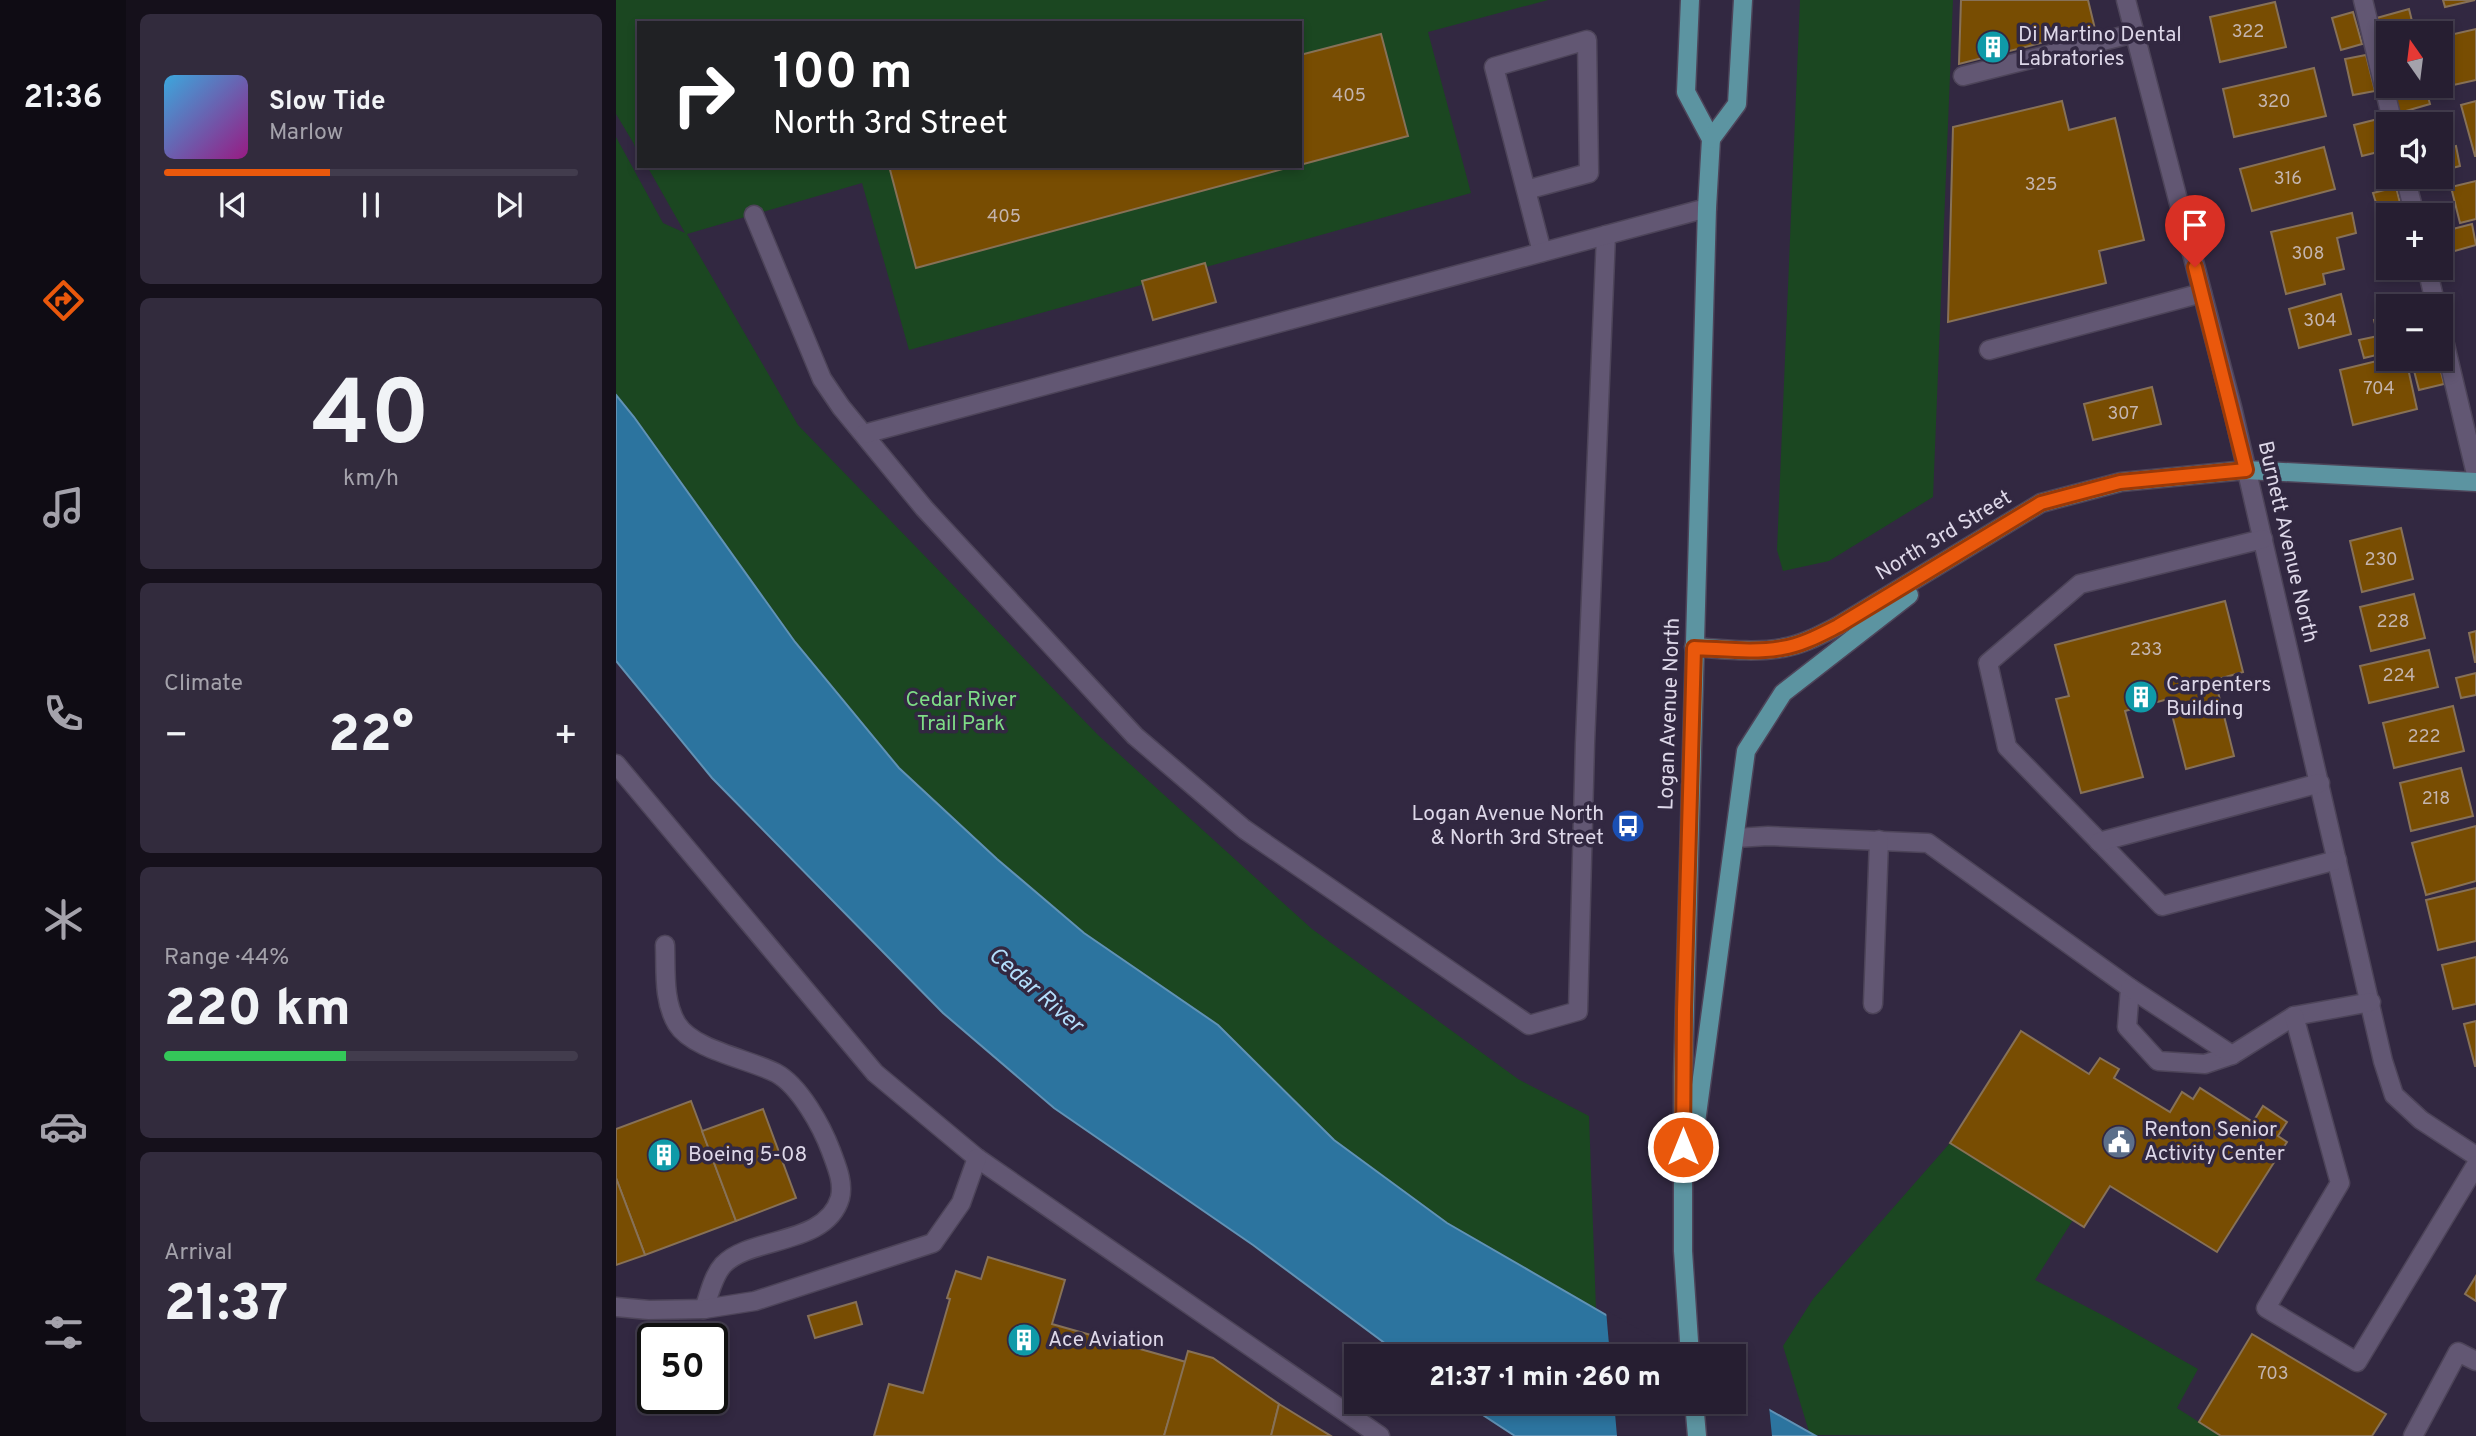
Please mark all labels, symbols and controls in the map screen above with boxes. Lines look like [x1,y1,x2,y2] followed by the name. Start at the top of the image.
[2232,21,2264,44] house number: 322
[2376,21,2454,98] north arrow
[2376,21,2453,371] map controls
[2018,22,2182,73] place label: Di Martino Dental Labratories
[1974,28,2012,66] building icon: Di Martino Dental Labratories
[773,44,912,106] text: 100 m
[658,49,749,140] icon: right
[24,79,103,119] text: 21:36
[1332,85,1366,108] house number: 405
[269,86,386,119] text: Slow Tide
[2257,91,2291,114] house number: 320
[773,105,1008,145] text: North 3rd Street
[2376,112,2453,189] button: sound
[269,119,343,148] text: Marlow
[2274,168,2302,191] house number: 316
[2025,174,2057,197] house number: 325
[214,186,252,224] icon: previous
[352,186,390,224] icon: pause
[490,186,528,224] icon: next
[2165,195,2225,267] pin
[2376,203,2453,280] button: +
[987,206,1021,229] house number: 405
[2176,206,2214,244] icon: arrive
[2291,243,2325,266] house number: 308
[39,276,88,325] icon: directions
[2376,294,2453,371] button: −
[2303,310,2337,333] house number: 304
[312,362,430,477] text: 40
[2363,378,2395,401] house number: 704
[2107,403,2139,426] house number: 307
[2251,439,2323,645] street label: Burnett Avenue North
[343,465,399,494] text: km/h
[39,483,88,532] icon: music
[1871,485,2017,587] street label: North 3rd Street
[2364,549,2398,572] house number: 230
[2376,611,2410,634] house number: 228
[1653,617,1687,811] street label: Logan Avenue North
[2130,639,2162,662] house number: 233
[2382,665,2416,688] house number: 224
[164,670,243,699] text: Climate
[2166,672,2271,723] place label: Carpenters Building
[2122,678,2160,716] building icon: Carpenters Building
[905,687,1017,738] park label: Cedar River Trail Park
[39,689,88,738] icon: phone
[328,704,414,770] text: 22°
[164,713,189,762] text: −
[553,713,578,762] text: +
[2407,726,2441,749] house number: 222
[2422,788,2450,811] house number: 218
[1412,801,1604,852] place label: Logan Avenue North & North 3rd Street
[1609,807,1647,845] bus stop icon: Logan Avenue North & North 3rd Street
[39,895,88,944] icon: climate
[981,942,1090,1042] water label: Cedar River
[164,944,289,973] text: Range · 44%
[164,978,351,1044] text: 220 km
[39,1102,88,1151] icon: car
[1646,1110,1720,1184] position arrow
[2144,1117,2285,1168] place label: Renton Senior Activity Center
[2100,1123,2138,1161] public building icon: Renton Senior Activity Center
[645,1136,683,1174] building icon: Boeing 5-08
[688,1142,807,1169] place label: Boeing 5-08
[164,1239,233,1268] text: Arrival
[164,1273,288,1339] text: 21:37
[39,1308,88,1357] icon: filters
[1005,1321,1043,1359] building icon: Ace Aviation
[637,1323,728,1414] speed limit sign: 50
[1048,1327,1164,1354] place label: Ace Aviation
[1429,1362,1661,1395] text: 21:37 · 1 min · 260 m
[2257,1363,2289,1386] house number: 703

